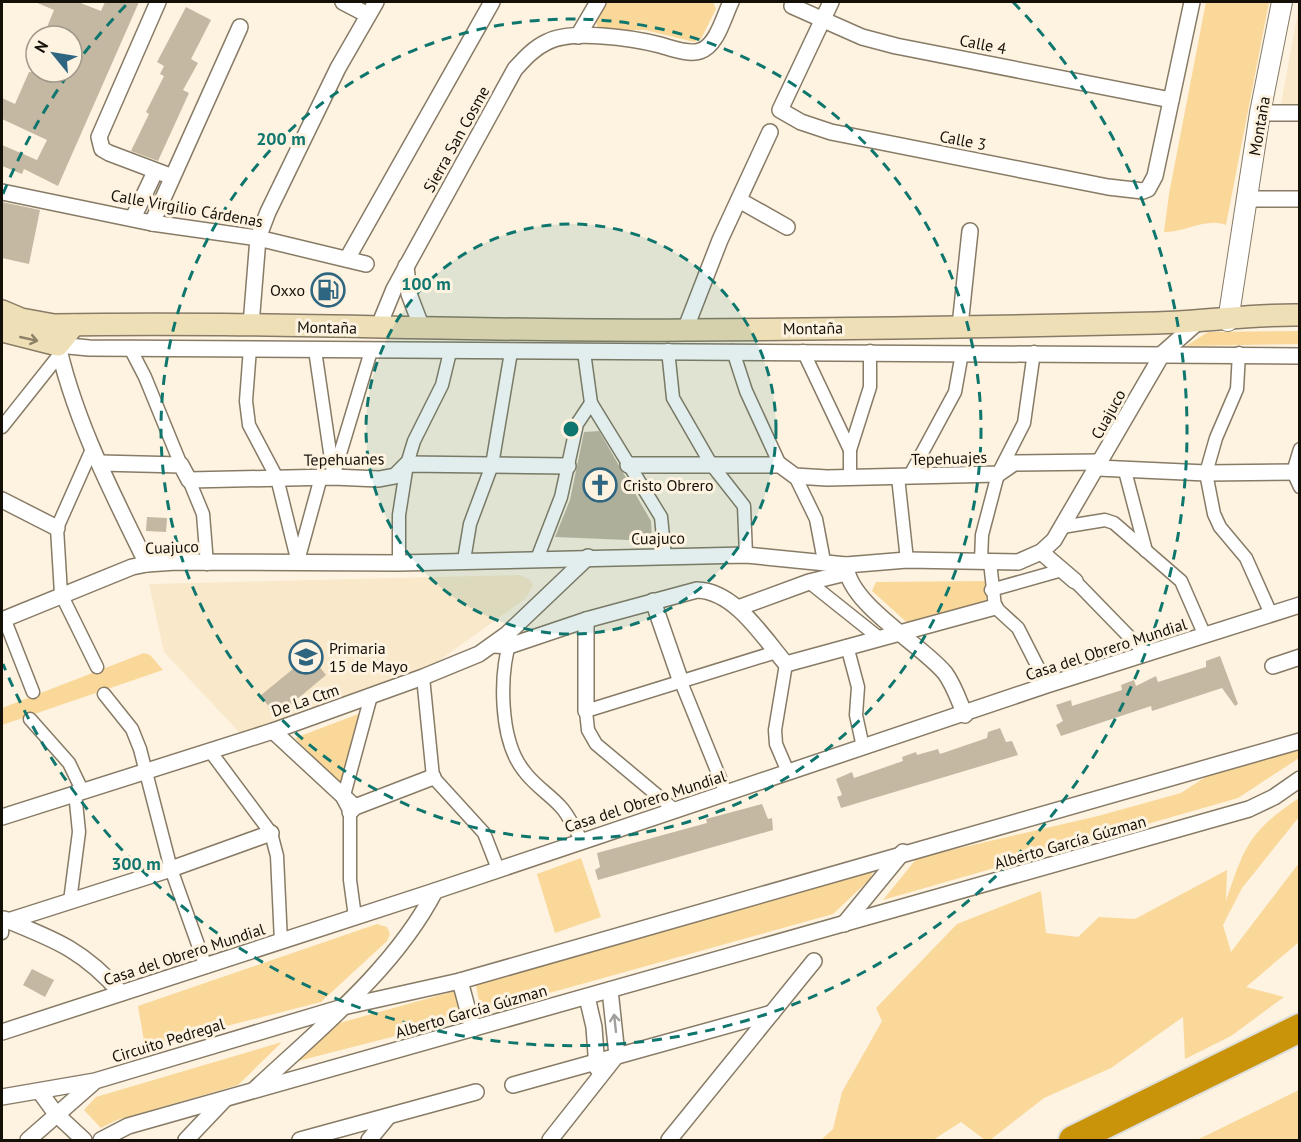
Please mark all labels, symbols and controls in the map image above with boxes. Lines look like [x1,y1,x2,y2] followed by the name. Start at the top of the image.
[24,24,84,84] north arrow
[958,30,1008,58] street label: Calle 4
[30,37,52,56] text: N
[419,82,493,196] street label: Sierra San Cosme
[1244,95,1274,157] street label: Montaña
[938,126,988,154] street label: Calle 3
[256,127,306,150] text: 200 m
[109,185,265,231] street label: Calle Virgilio Cárdenas
[310,272,346,308] fuel station icon: Oxxo
[401,272,451,295] text: 100 m
[270,280,305,300] place label: Oxxo
[297,316,357,338] street label: Montaña
[783,317,843,339] street label: Montaña
[19,334,38,346] one-way arrow
[1086,386,1130,442] street label: Cuajuco
[561,419,581,439] centre of rings
[911,447,988,469] street label: Tepehuajes
[303,448,385,470] street label: Tepehuanes
[582,467,618,503] church icon: Cristo Obrero
[623,475,714,495] place label: Cristo Obrero
[631,528,685,548] street label: Cuajuco
[145,536,199,558] street label: Cuajuco
[1023,613,1189,685] street label: Casa del Obrero Mundial
[329,638,408,676] place label: Primaria 15 de Mayo
[288,639,324,675] school or university icon: Primaria 15 de Mayo
[269,679,341,721] street label: De La Ctm
[562,765,728,837] street label: Casa del Obrero Mundial
[992,811,1148,873] street label: Alberto García Gúzman
[111,852,161,875] text: 300 m
[101,918,267,990] street label: Casa del Obrero Mundial
[393,980,549,1042] street label: Alberto García Gúzman
[109,1013,227,1067] street label: Circuito Pedregal
[609,1013,620,1033] one-way arrow

